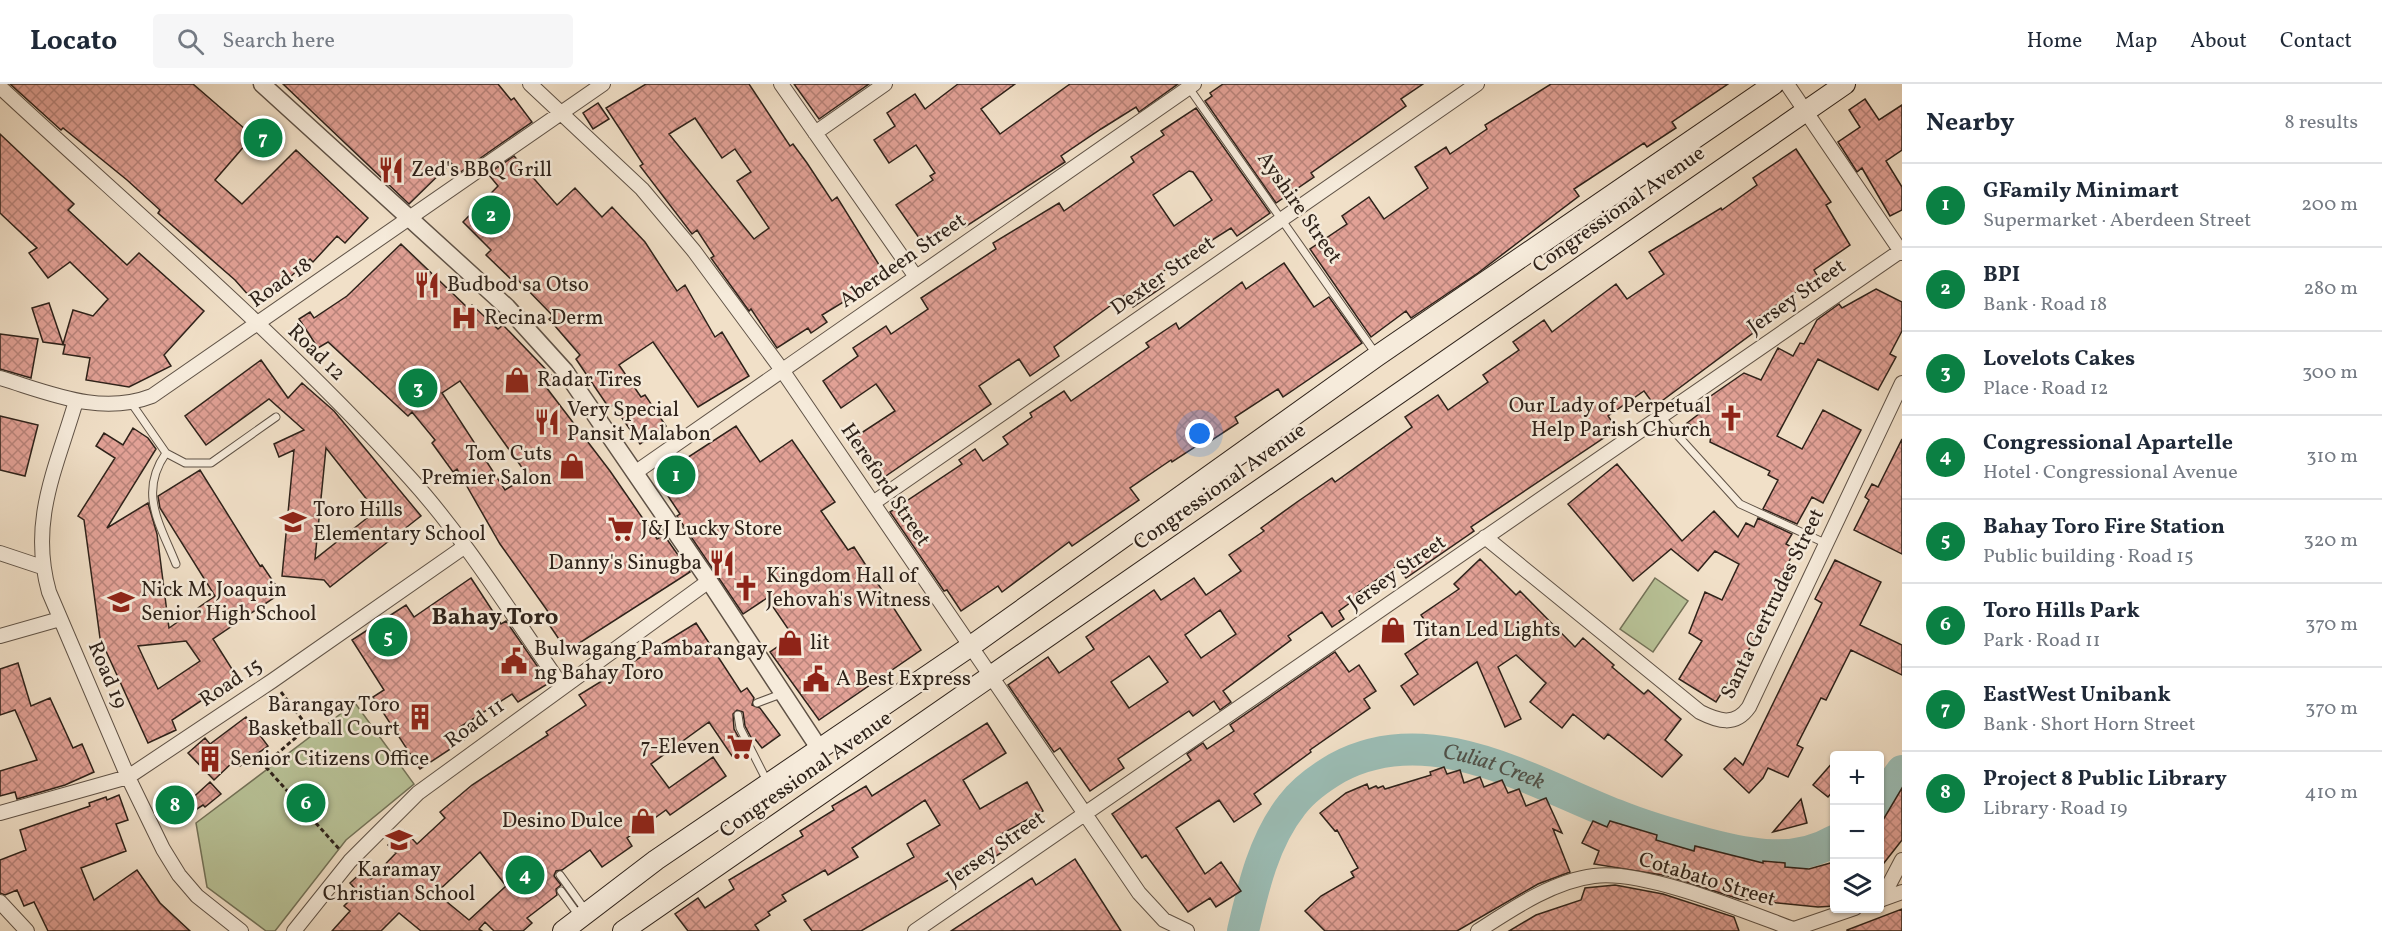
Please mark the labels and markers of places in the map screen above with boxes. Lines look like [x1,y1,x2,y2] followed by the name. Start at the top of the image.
[244,116,282,160] pin: 7
[376,155,406,185] restaurant icon: Zed's BBQ Grill
[411,156,552,185] place label: Zed's BBQ Grill
[472,192,510,238] pin: 2
[412,270,442,300] restaurant icon: Budbod sa Otso
[447,271,589,300] place label: Budbod sa Otso
[449,303,479,333] hospital icon: Recina Derm
[484,304,603,333] place label: Recina Derm
[502,365,532,395] shop icon: Radar Tires
[398,366,438,410] pin: 3
[537,366,642,395] place label: Radar Tires
[1509,392,1711,445] place label: Our Lady of Perpetual Help Parish Church
[567,396,711,449] place label: Very Special Pansit Malabon
[1716,403,1746,433] church icon: Our Lady of Perpetual Help Parish Church
[532,407,562,437] restaurant icon: Very Special Pansit Malabon
[421,440,552,493] place label: Tom Cuts Premier Salon
[557,451,587,481] shop icon: Tom Cuts Premier Salon
[656,452,696,498] pin: 1
[313,496,486,549] place label: Toro Hills Elementary School
[278,507,308,537] school or university icon: Toro Hills Elementary School
[606,514,636,544] supermarket icon: J&J Lucky Store
[641,515,782,544] place label: J&J Lucky Store
[707,548,737,578] restaurant icon: Danny's Sinugba
[548,549,702,578] place label: Danny's Sinugba
[766,562,931,615] place label: Kingdom Hall of Jehovah's Witness
[731,573,761,603] church icon: Kingdom Hall of Jehovah's Witness
[141,576,317,629] place label: Nick M. Joaquin Senior High School
[106,587,136,617] school or university icon: Nick M. Joaquin Senior High School
[368,614,408,660] pin: 5
[1378,615,1408,645] shop icon: Titan Led Lights
[1413,616,1561,645] place label: Titan Led Lights
[775,628,805,658] shop icon: lit
[810,629,830,658] place label: lit
[534,635,768,688] place label: Bulwagang Pambarangay ng Bahay Toro
[499,646,529,676] public building icon: Bulwagang Pambarangay ng Bahay Toro
[801,664,831,694] public building icon: A Best Express
[836,665,971,694] place label: A Best Express
[247,691,400,744] place label: Barangay Toro Basketball Court
[405,702,435,732] building icon: Barangay Toro Basketball Court
[725,732,755,762] supermarket icon: 7-Eleven
[640,733,720,762] place label: 7-Eleven
[195,744,225,774] building icon: Senior Citizens Office
[230,745,429,774] place label: Senior Citizens Office
[286,780,326,826] pin: 6
[156,782,195,828] pin: 8
[628,806,658,836] shop icon: Desino Dulce
[502,807,623,836] place label: Desino Dulce
[384,825,414,855] school or university icon: Karamay Christian School
[506,852,544,898] pin: 4
[323,856,475,909] place label: Karamay Christian School

